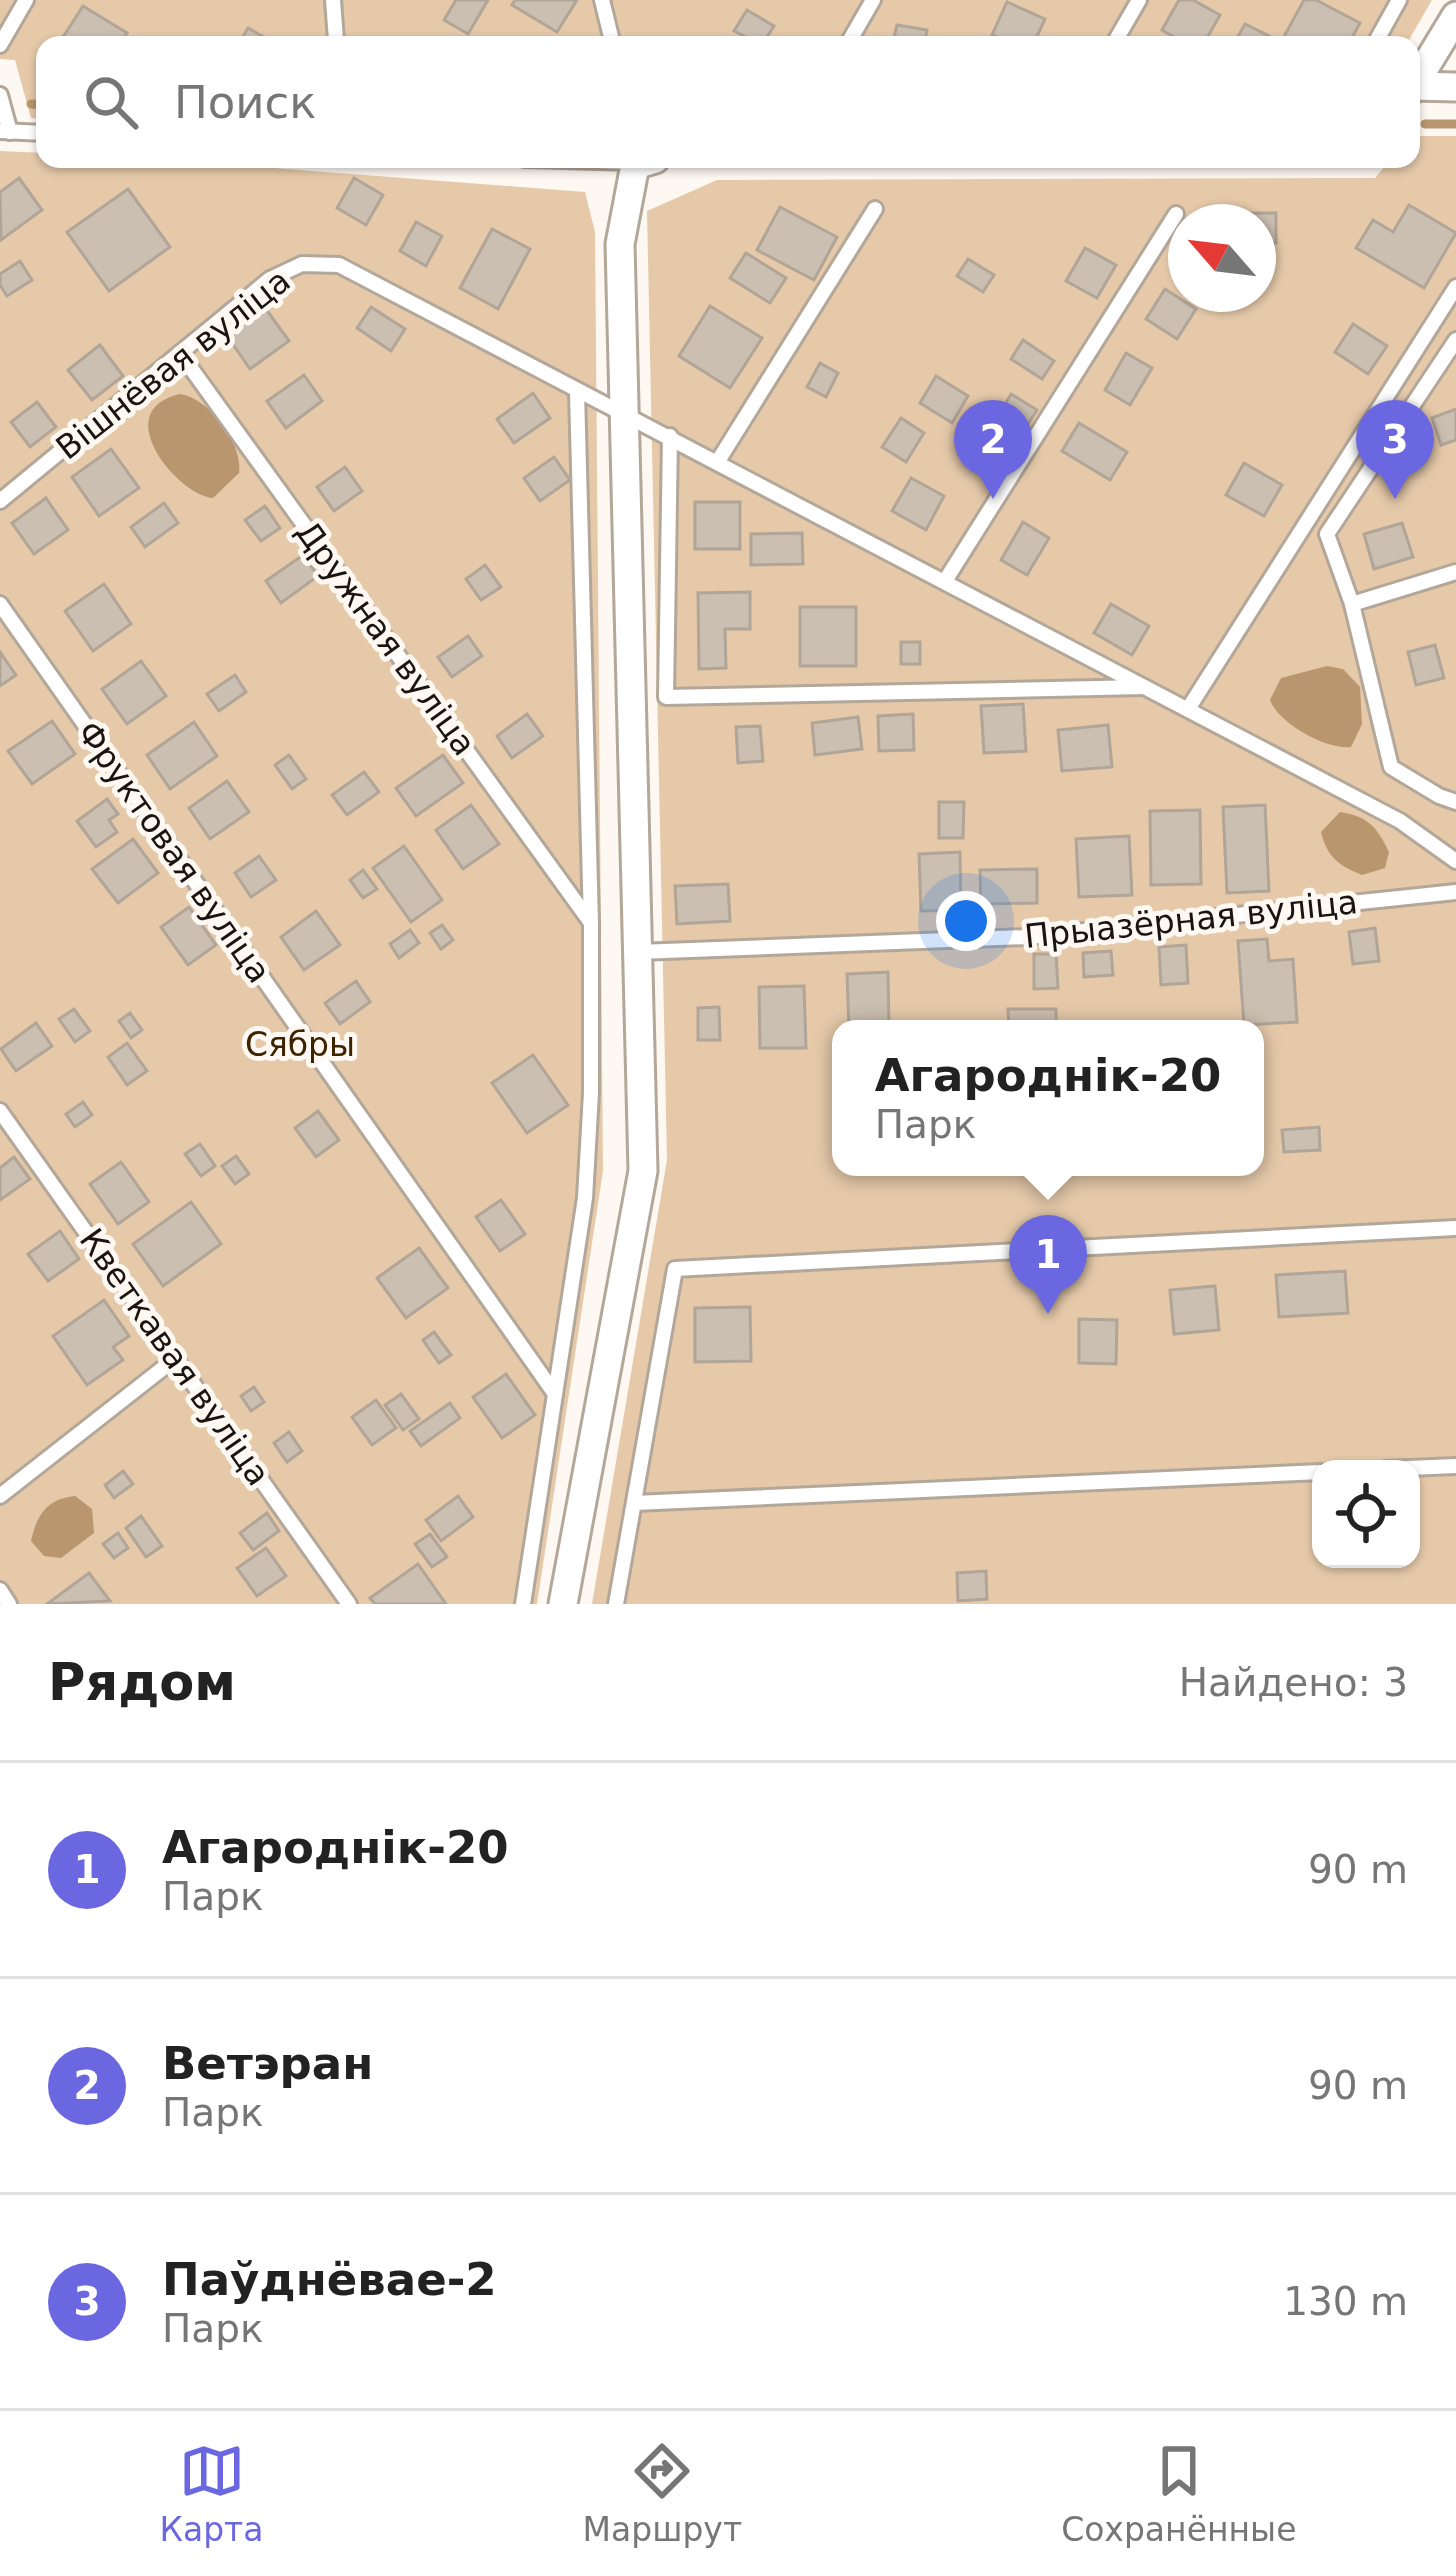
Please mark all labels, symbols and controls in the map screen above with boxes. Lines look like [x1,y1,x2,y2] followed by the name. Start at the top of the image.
[36,36,1420,168] search box
[78,69,144,135] icon: search
[174,76,317,129] text: Поиск
[1168,204,1276,312] north arrow
[48,261,298,467] street label: Вішнёвая вуліца
[954,400,1032,499] pin: 2
[1356,400,1434,499] pin: 3
[288,513,484,763] street label: Дружная вуліца
[69,714,279,990] street label: Фруктовая вуліца
[1022,882,1360,956] street label: Прыазёрная вуліца
[936,891,996,951] your location
[832,1020,1264,1176] popup
[245,1025,355,1064] park label: Сябры
[875,1049,1221,1102] text: Агароднік-20
[875,1102,976,1147] text: Парк
[1009,1215,1087,1314] pin: 1
[72,1221,278,1493] street label: Кветкавая вуліца
[1312,1460,1420,1568] map controls
[1312,1460,1420,1568] button: locate
[48,1653,236,1712] text: Рядом
[1179,1660,1408,1705] text: Найдено: 3
[162,1821,509,1874] text: Агароднік-20
[73,1847,101,1892] text: 1
[1308,1847,1408,1892] text: 90 m
[162,1874,264,1919] text: Парк
[162,2037,373,2090] text: Ветэран
[73,2063,101,2108] text: 2
[1308,2063,1408,2108] text: 90 m
[162,2090,264,2135] text: Парк
[162,2253,497,2306] text: Паўднёвае-2
[73,2279,101,2324] text: 3
[1283,2279,1408,2324] text: 130 m
[162,2306,264,2351] text: Парк
[160,2438,264,2549] tab: Карта
[583,2438,742,2549] tab: Маршрут
[1061,2438,1296,2549] tab: Сохранённые

